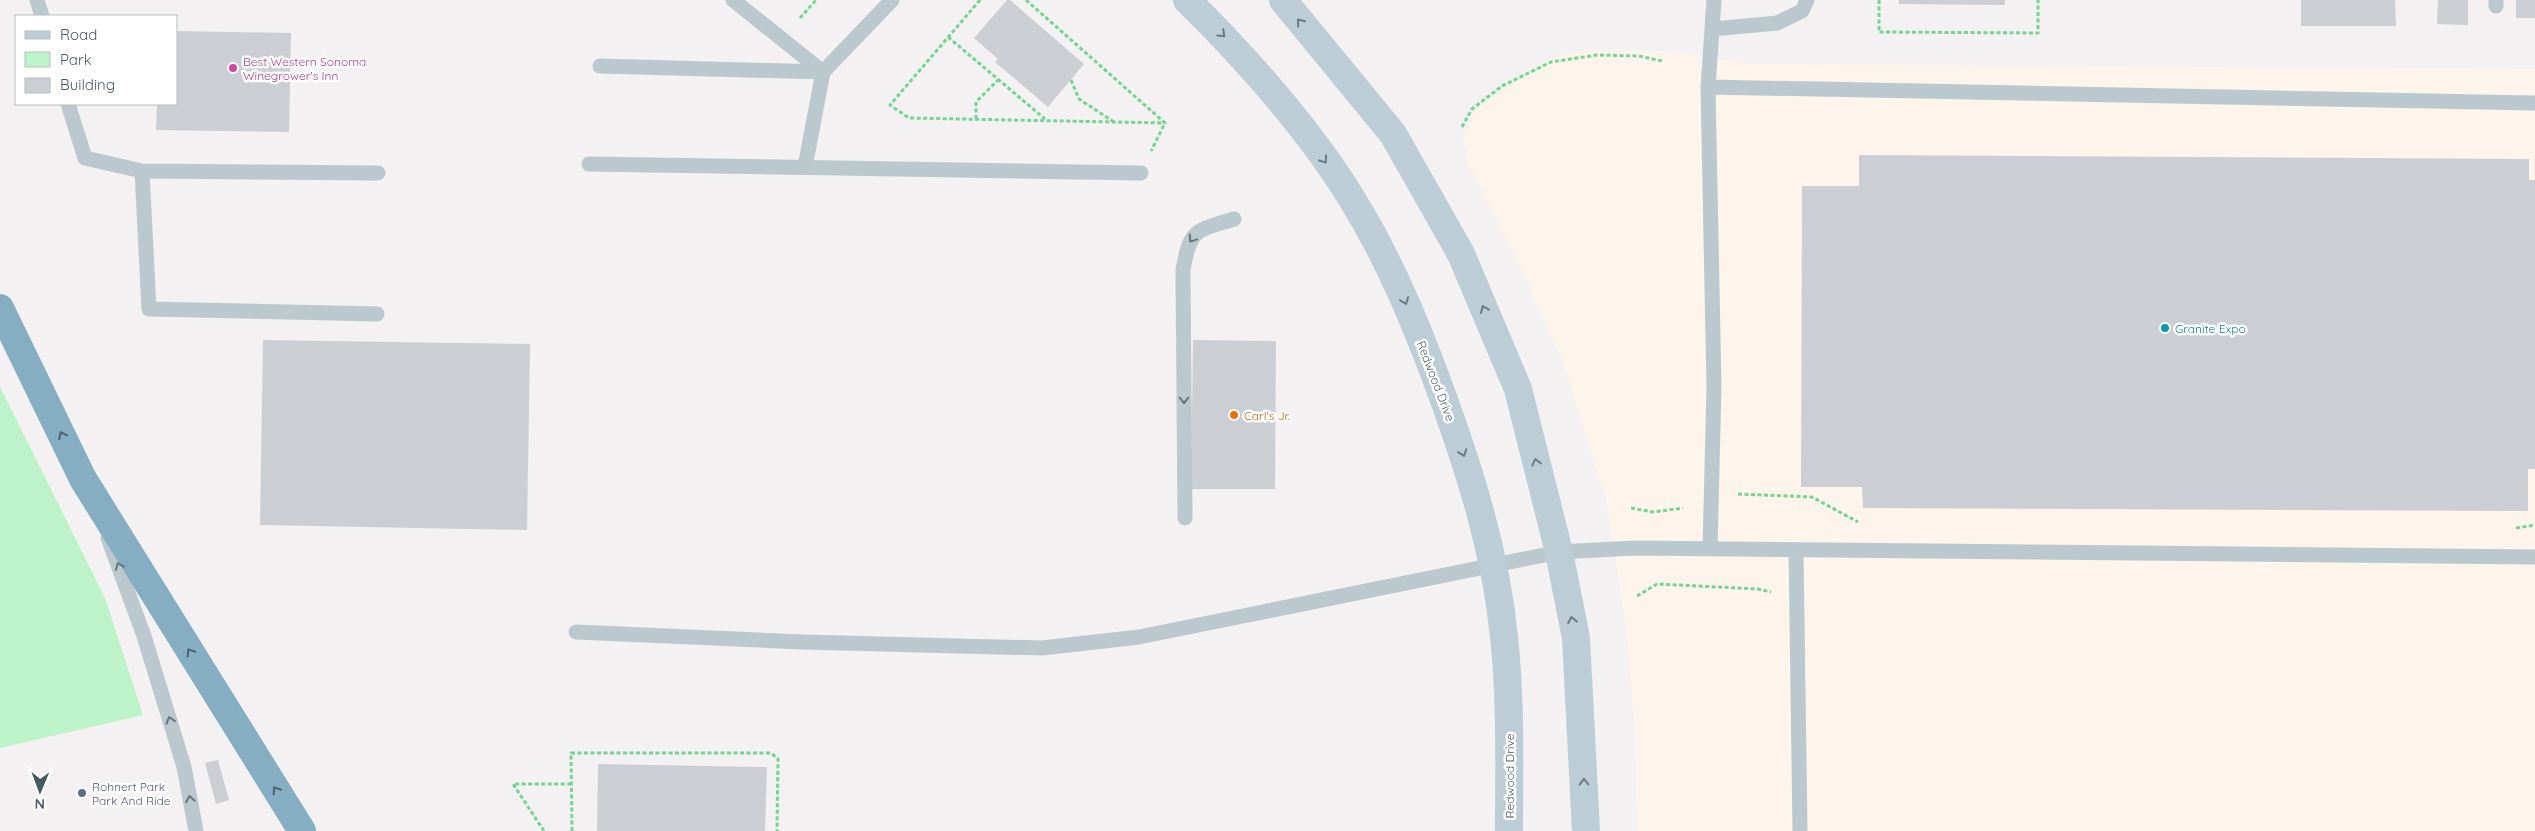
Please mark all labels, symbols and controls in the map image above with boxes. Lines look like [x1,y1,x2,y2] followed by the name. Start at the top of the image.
[15,15,178,105] legend
[1297,18,1306,27] one-way arrow
[60,25,97,44] text: Road
[1216,28,1225,37] one-way arrow
[60,50,92,69] text: Park
[243,54,366,83] place label: Best Western Sonoma Winegrower's Inn
[227,62,239,74] marker: Best Western Sonoma Winegrower's Inn
[60,75,115,94] text: Building
[1318,154,1327,164] one-way arrow
[1189,234,1198,243] one-way arrow
[1398,296,1409,305] one-way arrow
[1480,305,1490,314] one-way arrow
[2175,321,2246,336] place label: Granite Expo
[2159,322,2171,334] marker: Granite Expo
[1414,339,1458,424] street label: Redwood Drive
[1179,396,1189,404] one-way arrow
[1244,408,1290,423] place label: Carl's Jr.
[1228,409,1240,421] marker: Carl's Jr.
[58,432,68,441] one-way arrow
[1457,448,1467,457] one-way arrow
[1531,457,1542,466] one-way arrow
[115,562,125,571] one-way arrow
[1568,616,1578,625] one-way arrow
[187,648,197,657] one-way arrow
[166,717,176,725] one-way arrow
[1502,733,1517,819] street label: Redwood Drive
[15,766,65,816] north arrow
[1579,778,1589,786] one-way arrow
[92,779,171,808] place label: Rohnert Park Park And Ride
[273,786,283,795] one-way arrow
[76,787,88,799] marker: Rohnert Park Park And Ride
[34,795,45,813] text: N
[185,795,196,803] one-way arrow

